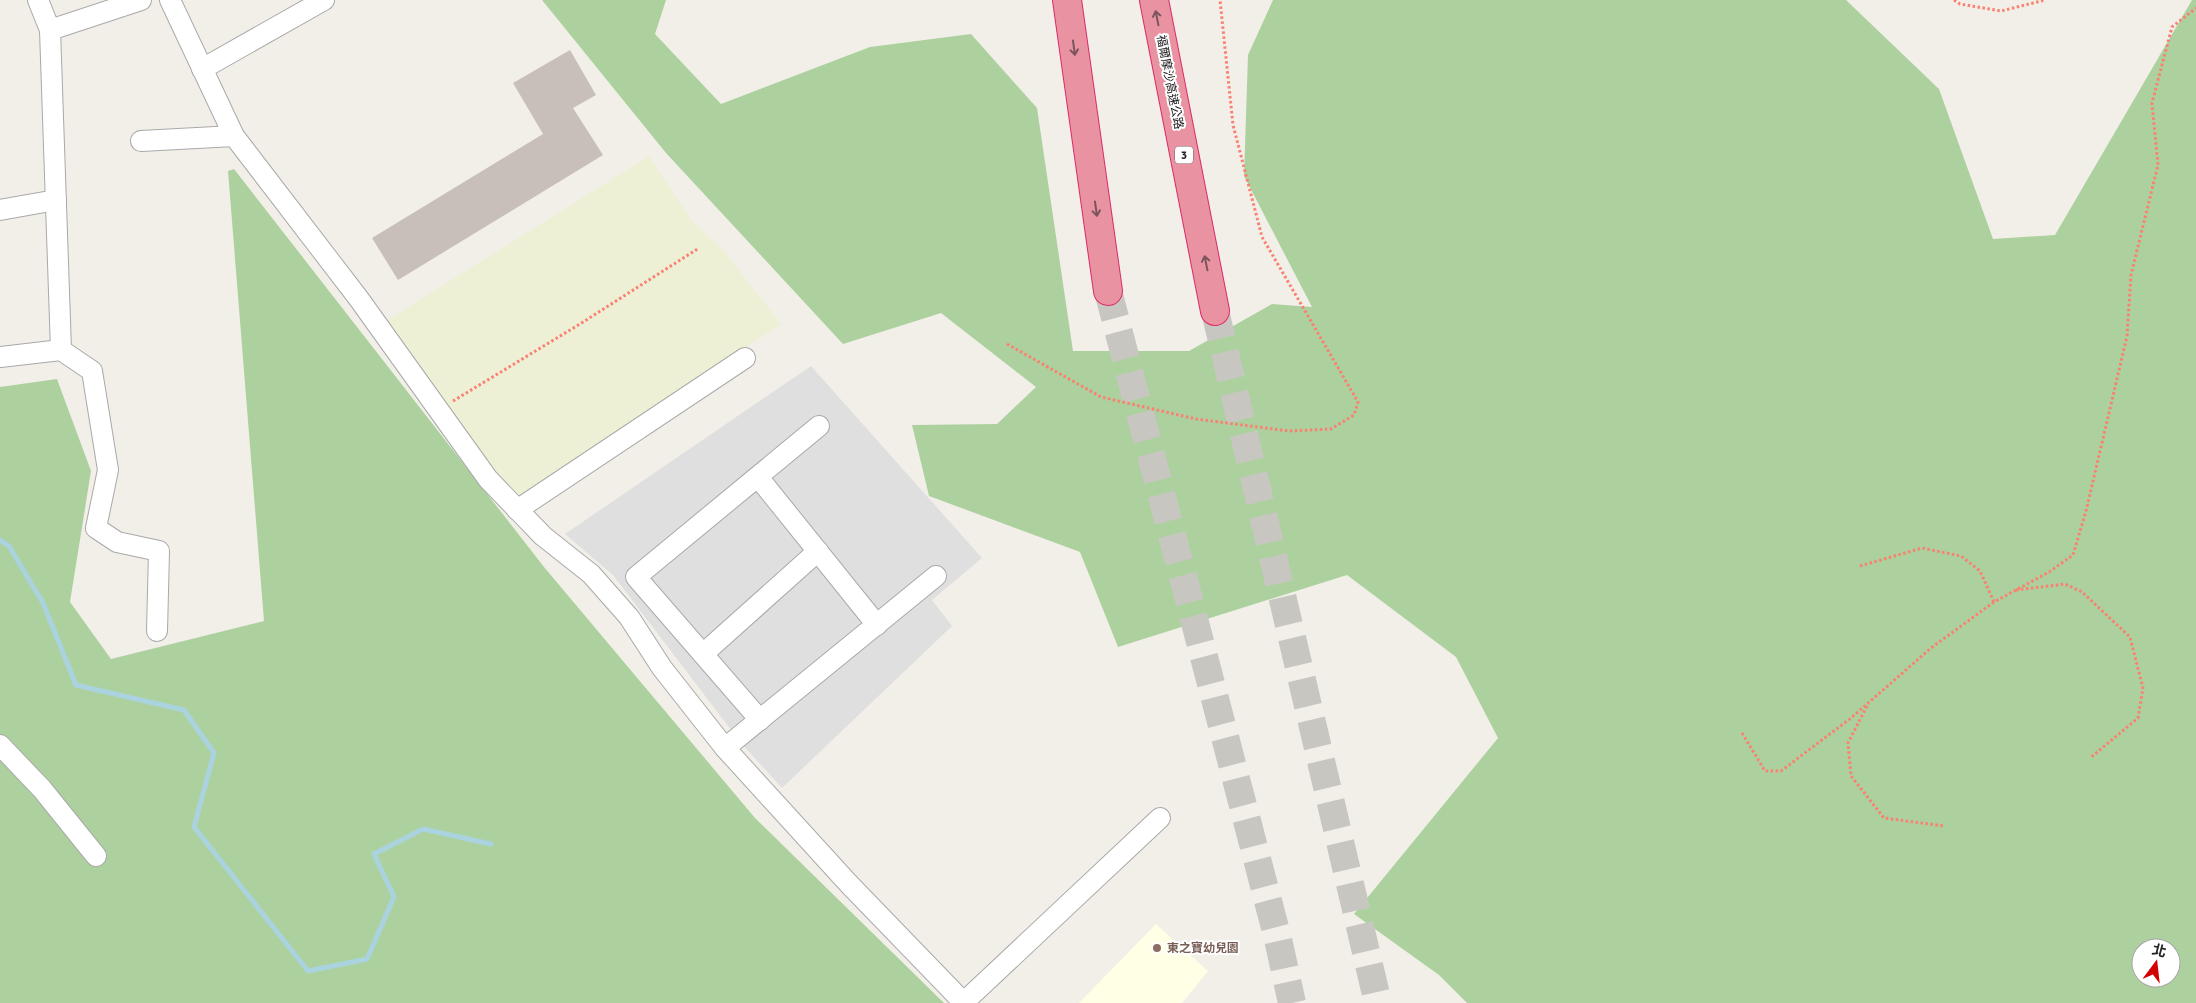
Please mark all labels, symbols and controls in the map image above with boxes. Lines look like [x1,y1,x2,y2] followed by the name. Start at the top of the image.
[1152,10,1161,26] one-way arrow
[1153,34,1186,131] street label: 福爾摩沙高速公路
[1069,40,1079,56] one-way arrow
[1175,146,1193,164] road number: 3
[1092,201,1102,217] one-way arrow
[1201,255,1210,271] one-way arrow
[2131,938,2181,988] north arrow
[1167,941,1239,956] place label: 東之寶幼兒園
[2150,941,2168,961] text: 北
[1151,942,1163,954] marker: 東之寶幼兒園

